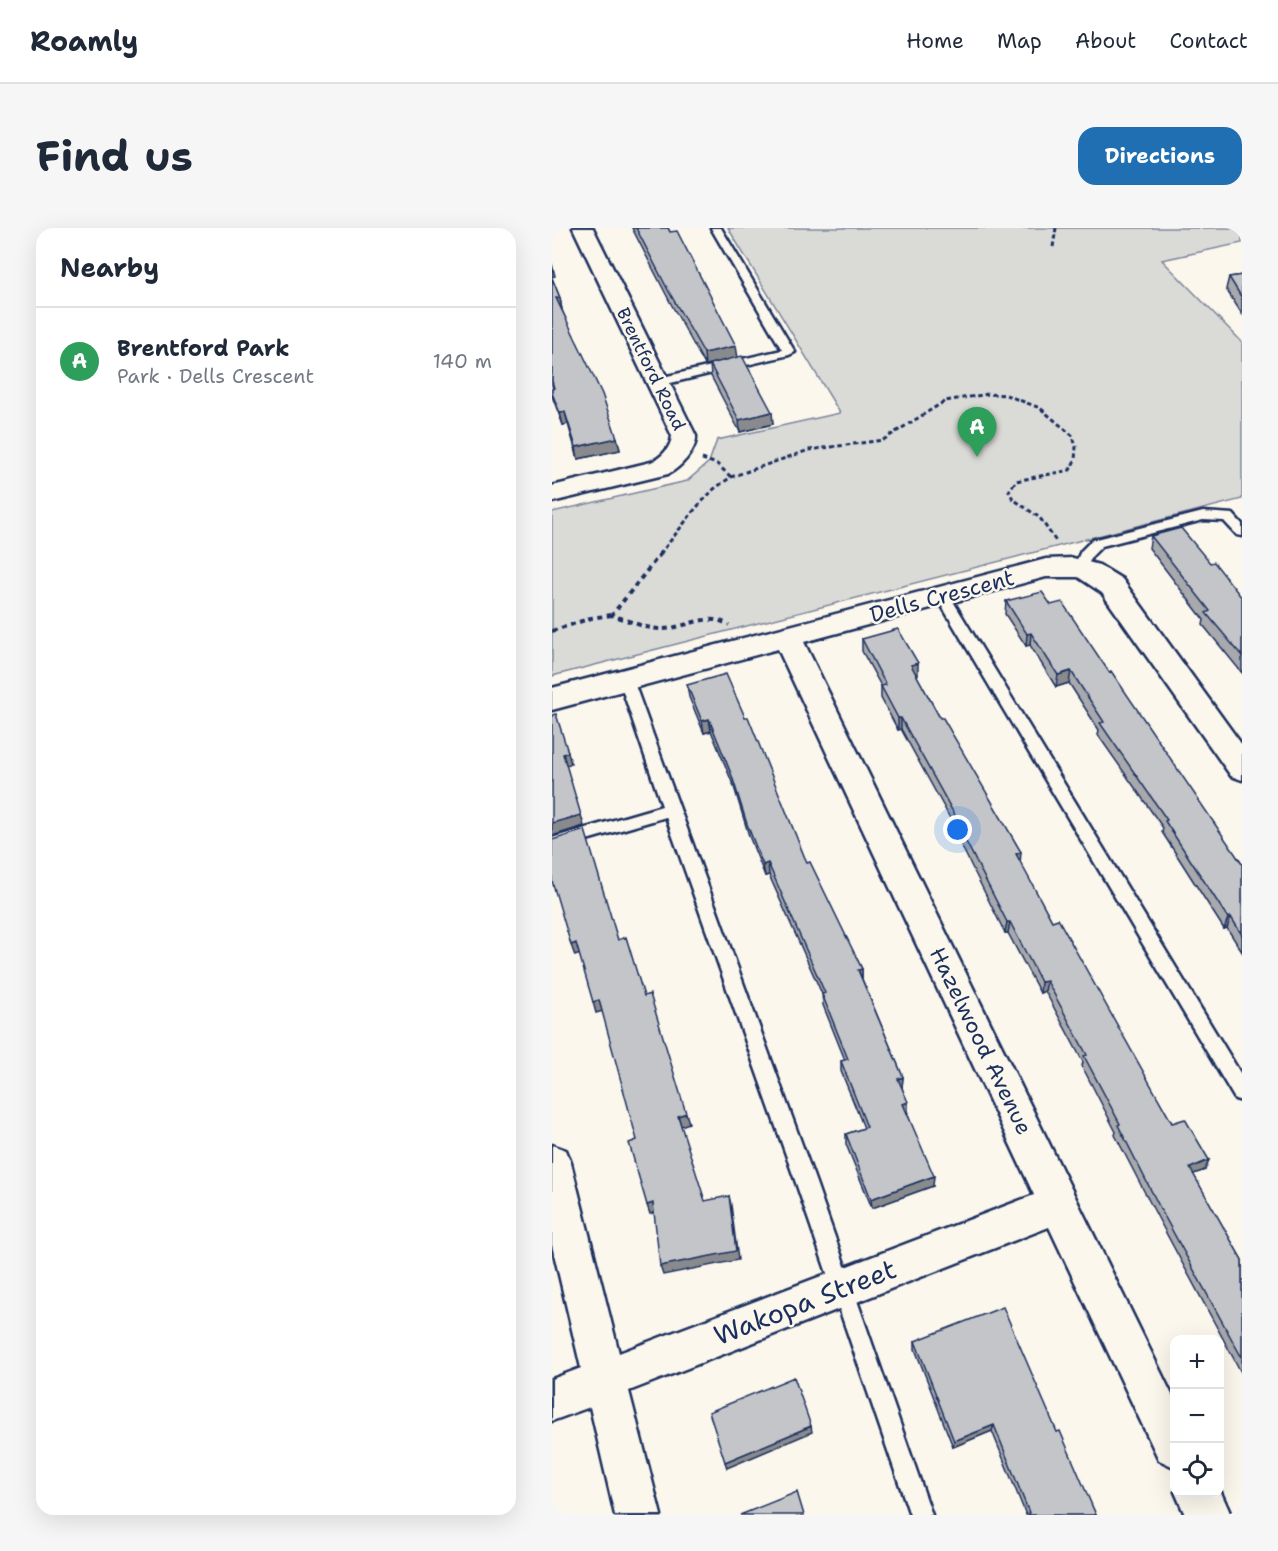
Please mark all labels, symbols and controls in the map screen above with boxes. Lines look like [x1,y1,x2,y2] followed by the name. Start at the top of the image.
[30,22,138,60] text: Roamly
[906,27,964,55] text: Home
[997,27,1042,55] text: Map
[1075,27,1136,55] text: About
[1169,27,1248,55] text: Contact
[1078,127,1242,185] button: Directions
[36,128,193,184] text: Find us
[60,250,159,285] text: Nearby
[611,304,691,434] street label: Brentford Road
[117,334,290,363] text: Brentford Park
[72,348,87,374] text: A
[433,348,492,374] text: 140 m
[117,363,314,389] text: Park · Dells Crescent
[958,408,996,457] pin: A
[867,563,1017,629] street label: Dells Crescent
[943,815,972,844] your location
[923,942,1039,1140] street label: Hazelwood Avenue
[708,1250,902,1354] street label: Wakopa Street
[1170,1335,1224,1497] map controls
[1170,1335,1224,1389] button: +
[1170,1389,1224,1443] button: −
[1170,1443,1224,1497] button: locate

